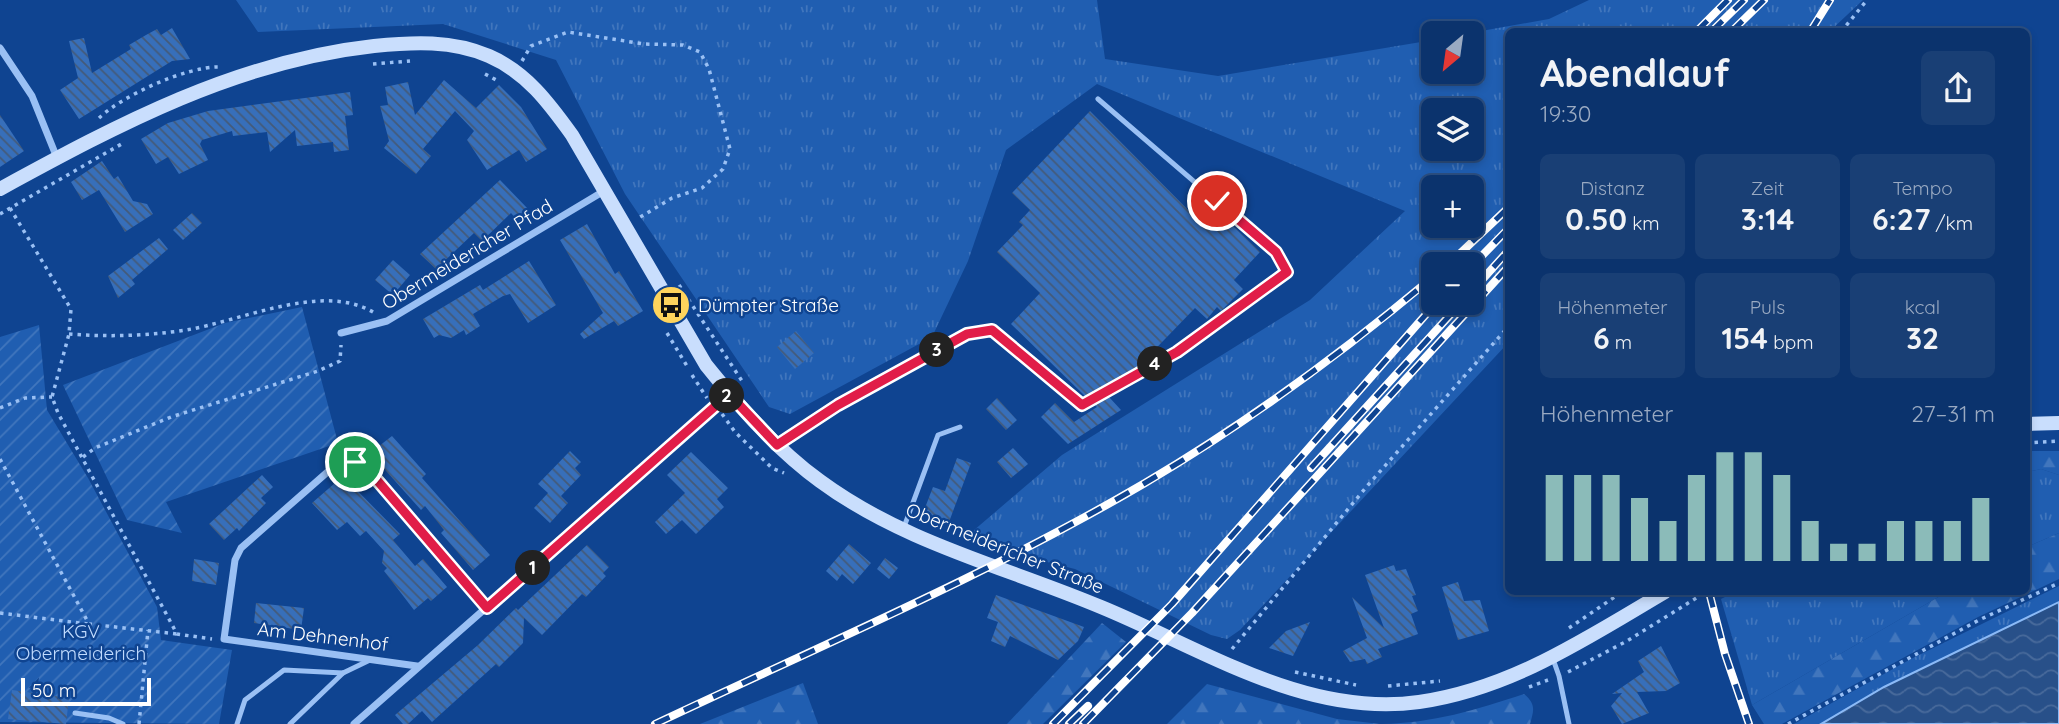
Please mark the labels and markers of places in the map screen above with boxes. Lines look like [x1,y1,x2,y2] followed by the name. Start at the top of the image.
[1187,171,1247,231] pin
[650,284,692,326] bus stop icon: Dümpter Straße
[698,293,839,317] place label: Dümpter Straße
[920,332,954,368] pin: 3
[1138,346,1172,382] pin: 4
[710,378,744,414] pin: 2
[325,432,385,492] pin
[516,550,550,586] pin: 1

